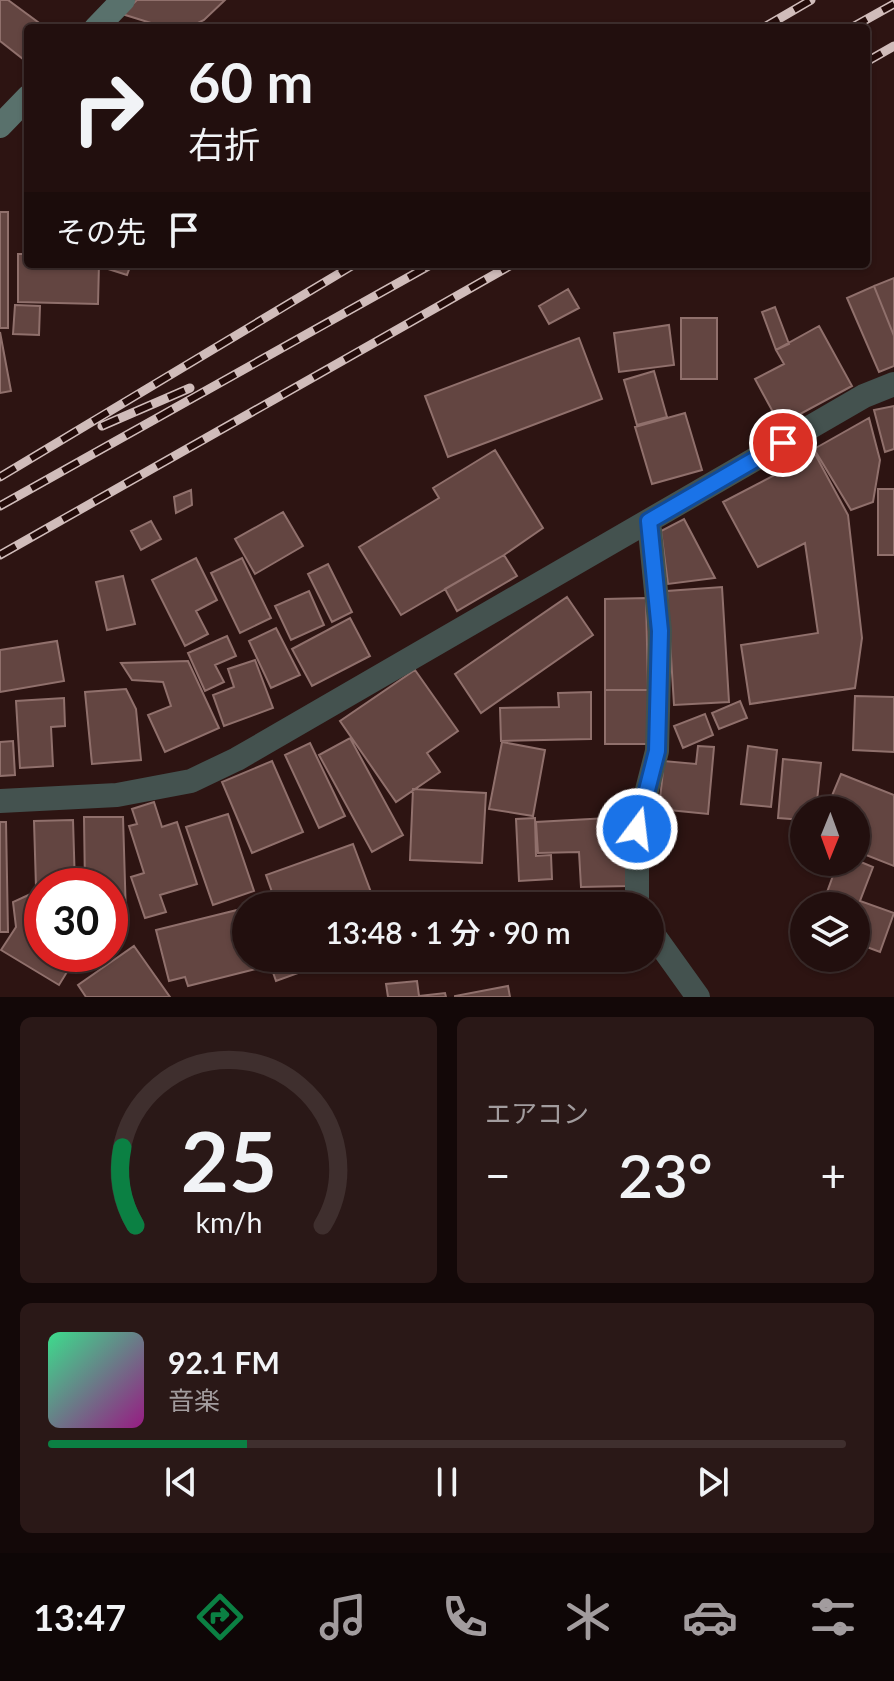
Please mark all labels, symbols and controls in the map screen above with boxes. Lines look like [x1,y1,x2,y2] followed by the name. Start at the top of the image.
[188,48,313,115] text: 60 m
[56,56,160,160] icon: right
[188,122,260,166] text: 右折
[162,208,206,252] icon: arrive
[56,213,146,249] text: その先
[749,409,817,477] pin
[761,421,805,465] icon: arrive
[595,787,679,871] position arrow
[790,796,870,876] north arrow
[790,796,870,972] map controls
[24,868,128,972] speed limit sign: 30
[790,892,870,972] button: layers
[325,914,571,950] text: 13:48 · 1 分 · 90 m
[485,1097,589,1129] text: エアコン
[180,1110,277,1210] text: 25
[618,1139,713,1211] text: 23°
[485,1149,511,1201] text: −
[820,1149,846,1201] text: +
[195,1205,262,1239] text: km/h
[168,1344,280,1380] text: 92.1 FM
[168,1384,220,1416] text: 音楽
[159,1460,203,1504] icon: previous
[425,1460,469,1504] icon: pause
[691,1460,735,1504] icon: next
[192,1589,248,1645] icon: directions
[315,1589,371,1645] icon: music
[437,1589,493,1645] icon: phone
[560,1589,616,1645] icon: climate
[682,1589,738,1645] icon: car
[805,1589,861,1645] icon: filters
[33,1595,126,1639] text: 13:47

